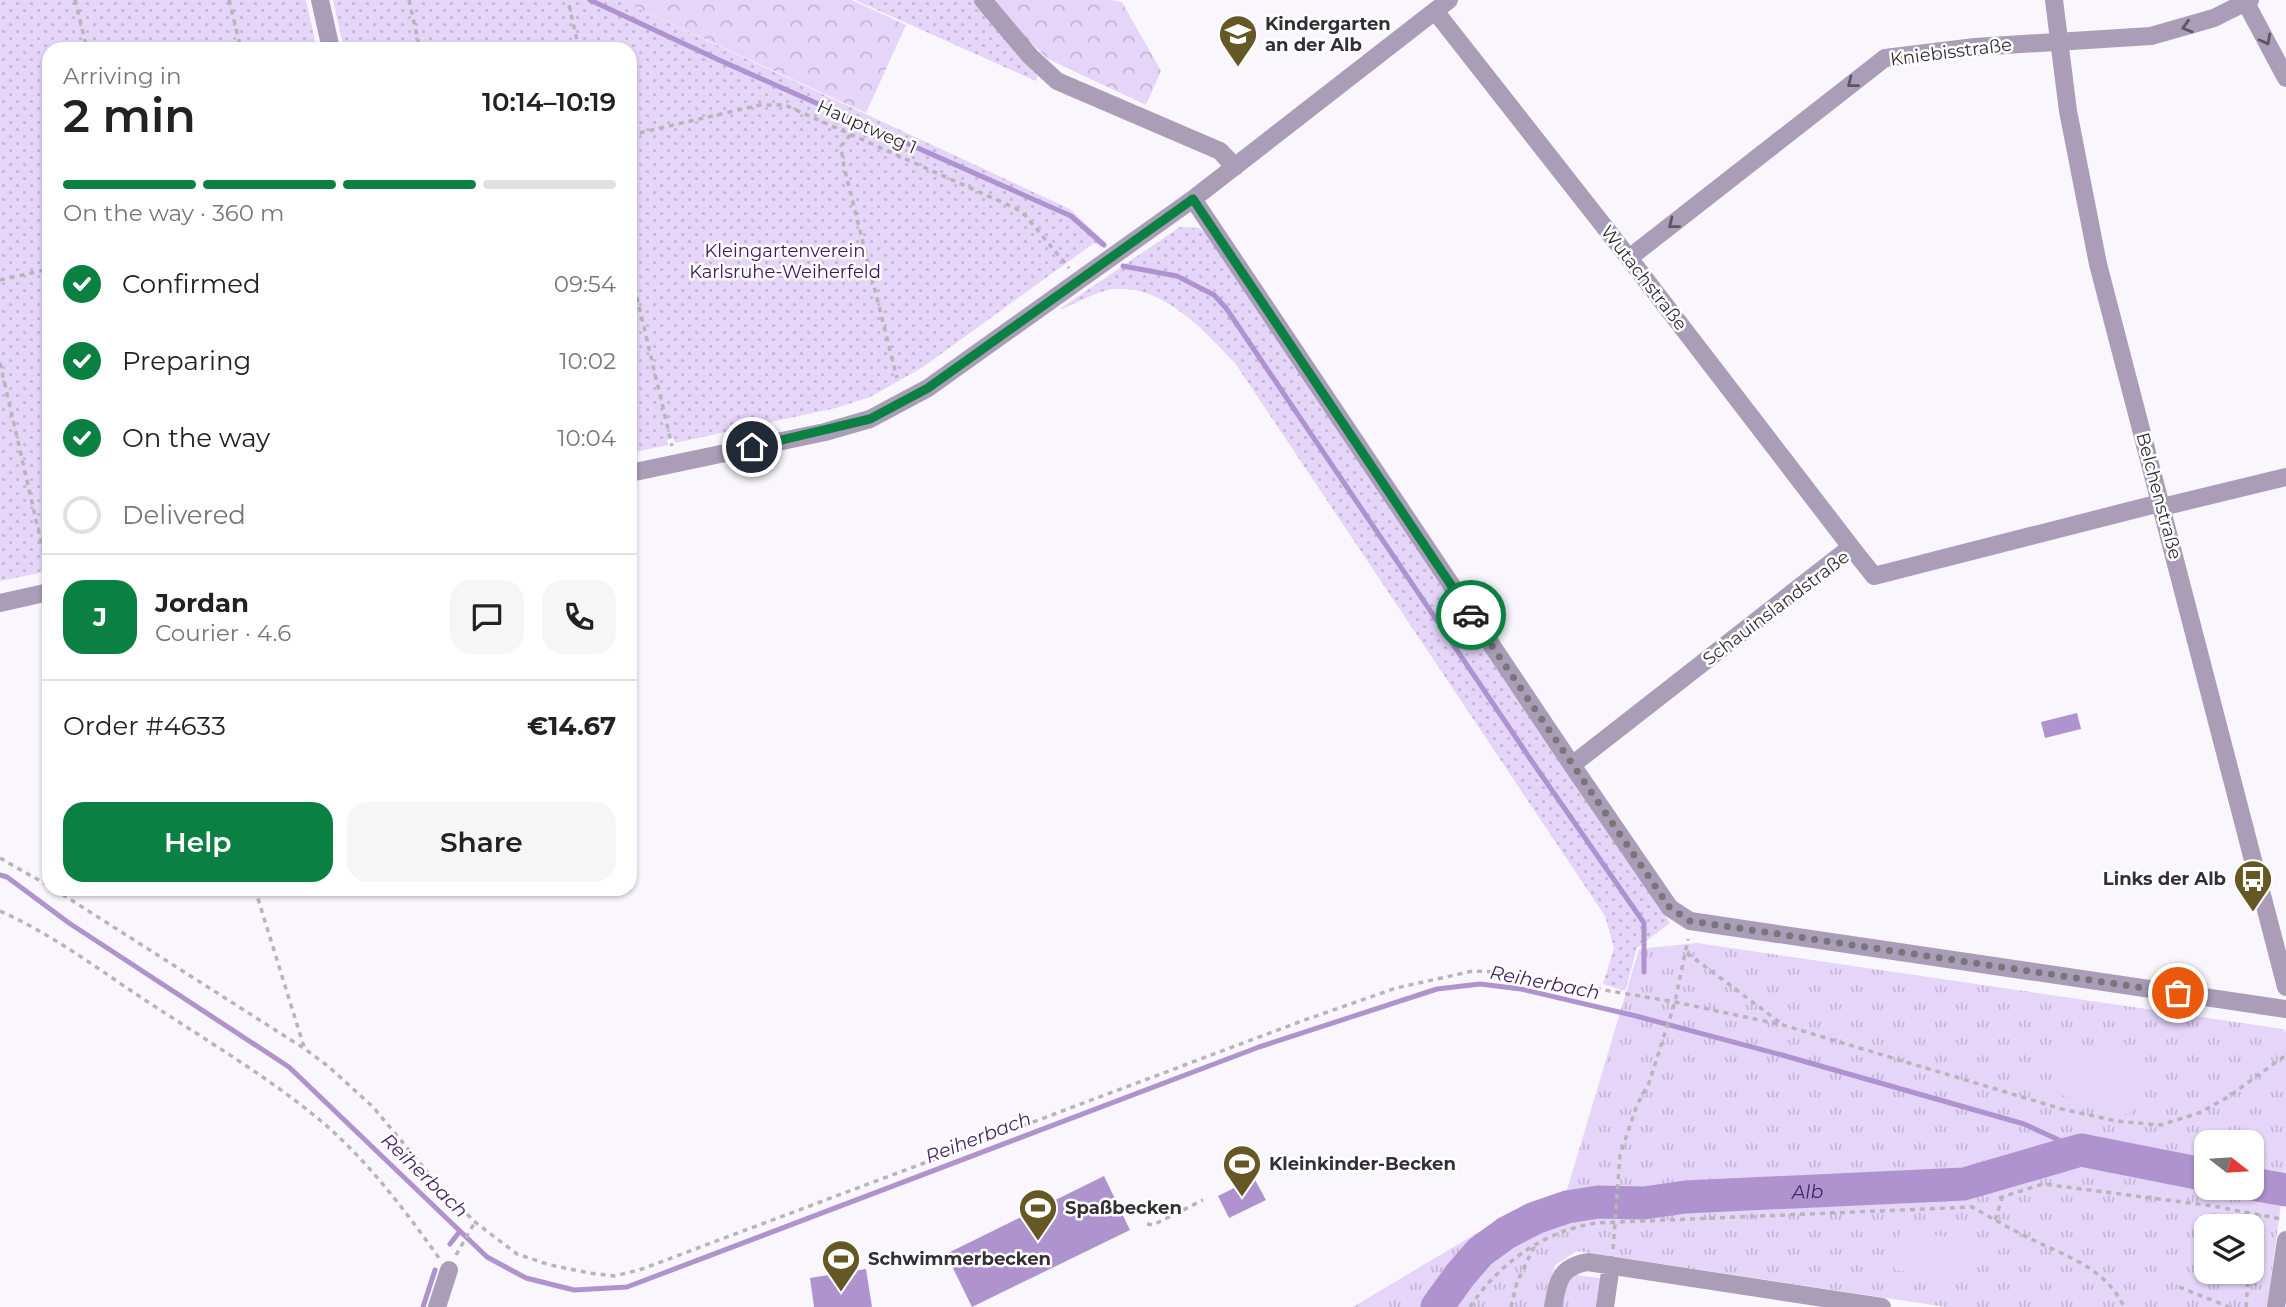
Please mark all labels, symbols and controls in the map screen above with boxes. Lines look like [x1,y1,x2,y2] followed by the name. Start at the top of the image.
[1217,13,1259,68] school or university icon: Kindergarten an der Alb
[1265,13,1391,56] place label: Kindergarten an der Alb
[2181,18,2193,33] one-way arrow
[2258,33,2271,46] one-way arrow
[1889,34,2013,70] street label: Kniebisstraße
[63,62,182,90] text: Arriving in
[1847,75,1859,88] one-way arrow
[482,86,616,118] text: 10:14–10:19
[63,87,196,144] text: 2 min
[814,95,920,159] street label: Hauptweg 1
[63,199,285,227] text: On the way · 360 m
[1668,215,1681,228] one-way arrow
[1596,221,1692,335] street label: Wutachstraße
[689,240,881,283] park label: Kleingartenverein Karlsruhe-Weiherfeld
[63,265,101,303] icon: check
[122,268,261,300] text: Confirmed
[554,270,616,298] text: 09:54
[63,342,101,380] icon: check
[122,345,251,377] text: Preparing
[559,347,616,375] text: 10:02
[722,417,782,477] pin
[63,419,101,457] icon: check
[122,422,270,454] text: On the way
[557,424,616,452] text: 10:04
[733,428,771,466] icon: home
[2131,430,2187,562] street label: Belchenstraße
[122,499,246,531] text: Delivered
[1698,546,1854,670] street label: Schauinslandstraße
[450,580,524,654] button: chat
[542,580,616,654] button: phone
[1436,580,1506,650] courier
[155,587,249,619] text: Jordan
[1452,596,1490,634] icon: car
[93,601,107,633] text: J
[155,619,291,647] text: Courier · 4.6
[63,710,226,742] text: Order #4633
[527,710,616,742] text: €14.67
[63,802,333,882] button: Help
[347,802,616,882] button: Share
[2232,858,2274,913] bus stop icon: Links der Alb
[2103,868,2226,890] place label: Links der Alb
[1488,961,1602,1004] water label: Reiherbach
[2148,963,2208,1023] pin
[2159,974,2197,1012] icon: bag
[922,1107,1034,1168] water label: Reiherbach
[377,1128,473,1222] water label: Reiherbach
[2194,1130,2264,1200] north arrow
[2194,1130,2264,1284] map controls
[1221,1143,1263,1198] sports icon: Kleinkinder-Becken
[1269,1153,1456,1175] place label: Kleinkinder-Becken
[1790,1180,1824,1204] water label: Alb
[1017,1187,1059,1242] sports icon: Spaßbecken
[1065,1197,1182,1219] place label: Spaßbecken
[2194,1214,2264,1284] button: layers
[820,1238,862,1293] sports icon: Schwimmerbecken
[868,1248,1051,1270] place label: Schwimmerbecken

